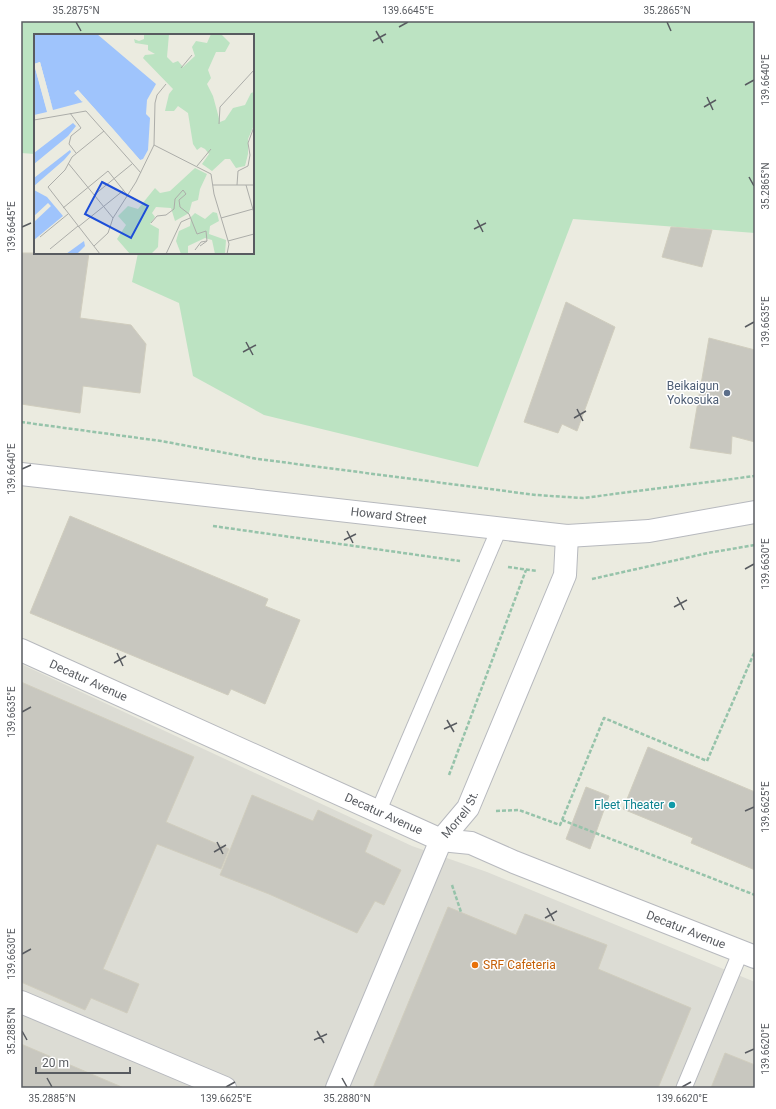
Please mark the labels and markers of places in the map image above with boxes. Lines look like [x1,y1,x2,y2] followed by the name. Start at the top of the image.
[667,379,719,407] place label: Beikaigun Yokosuka
[722,388,732,398] marker: Beikaigun Yokosuka
[594,798,664,812] place label: Fleet Theater
[667,800,677,810] marker: Fleet Theater
[483,958,556,972] place label: SRF Cafeteria
[470,960,480,970] marker: SRF Cafeteria

